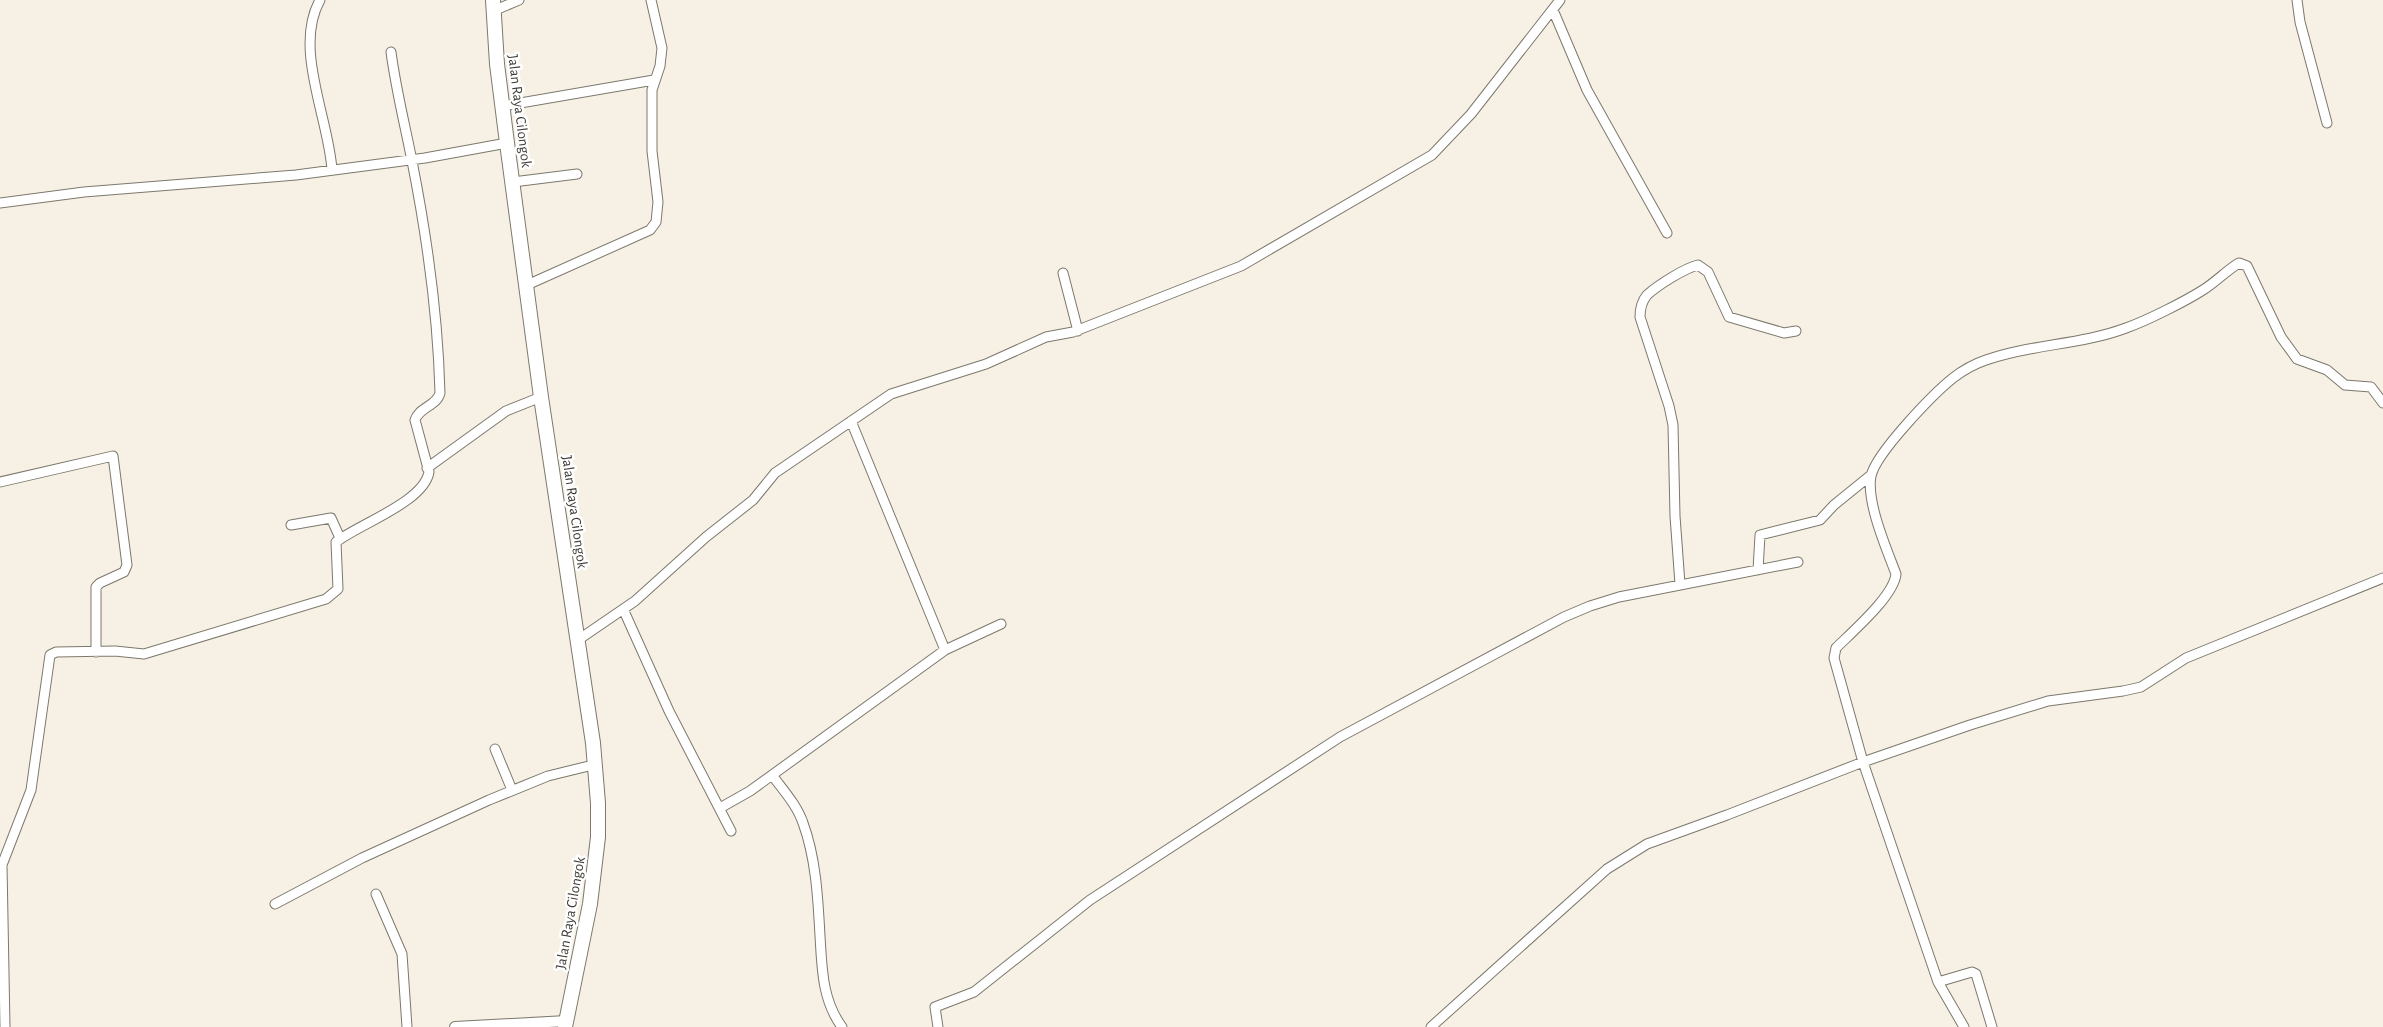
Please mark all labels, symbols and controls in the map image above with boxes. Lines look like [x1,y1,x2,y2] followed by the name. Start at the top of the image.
[505,54,534,169] street label: Jalan Raya Cilongok
[559,455,590,570] street label: Jalan Raya Cilongok
[553,856,588,970] street label: Jalan Raya Cilongok

